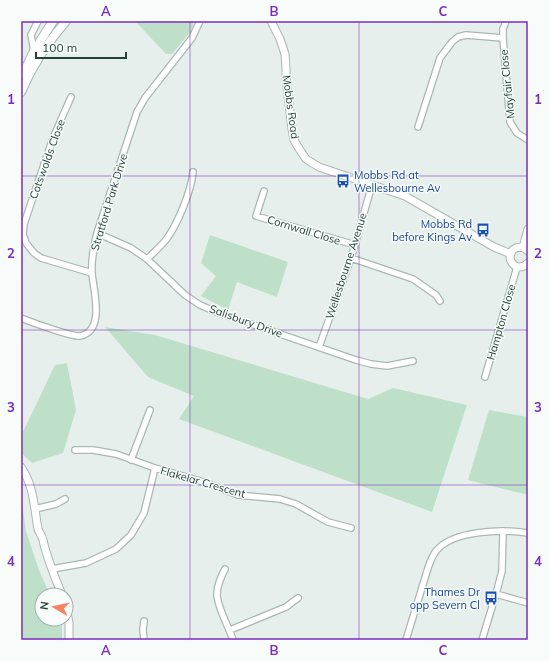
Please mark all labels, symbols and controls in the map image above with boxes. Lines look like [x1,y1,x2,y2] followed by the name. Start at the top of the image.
[101,3,111,19] text: A
[270,3,279,19] text: B
[439,3,448,19] text: C
[36,34,126,60] scale bar
[42,40,77,55] text: 100 m
[496,49,518,119] street label: Mayfair Close
[280,74,302,140] street label: Mobbs Road
[7,91,15,107] text: 1
[534,91,542,107] text: 1
[26,117,68,201] street label: Cotswolds Close
[88,152,130,252] street label: Stratford Park Drive
[354,168,441,195] place label: Mobbs Rd at Wellesbourne Av
[335,173,351,189] bus stop icon: Mobbs Rd at Wellesbourne Av
[322,211,370,321] street label: Wellesbourne Avenue
[266,212,342,248] street label: Cornwall Close
[392,217,472,244] place label: Mobbs Rd before Kings Av
[475,222,491,238] bus stop icon: Mobbs Rd before Kings Av
[7,245,15,261] text: 2
[534,245,542,261] text: 2
[483,282,519,362] street label: Hampton Close
[208,301,284,341] street label: Salisbury Drive
[7,399,15,415] text: 3
[534,399,542,415] text: 3
[159,463,247,501] street label: Flakelar Crescent
[7,553,15,569] text: 4
[534,553,542,569] text: 4
[410,585,480,612] place label: Thames Dr opp Severn Cl
[34,587,74,627] north arrow
[483,590,499,606] bus stop icon: Thames Dr opp Severn Cl
[37,600,52,611] text: N
[101,642,111,658] text: A
[270,642,279,658] text: B
[439,642,448,658] text: C

